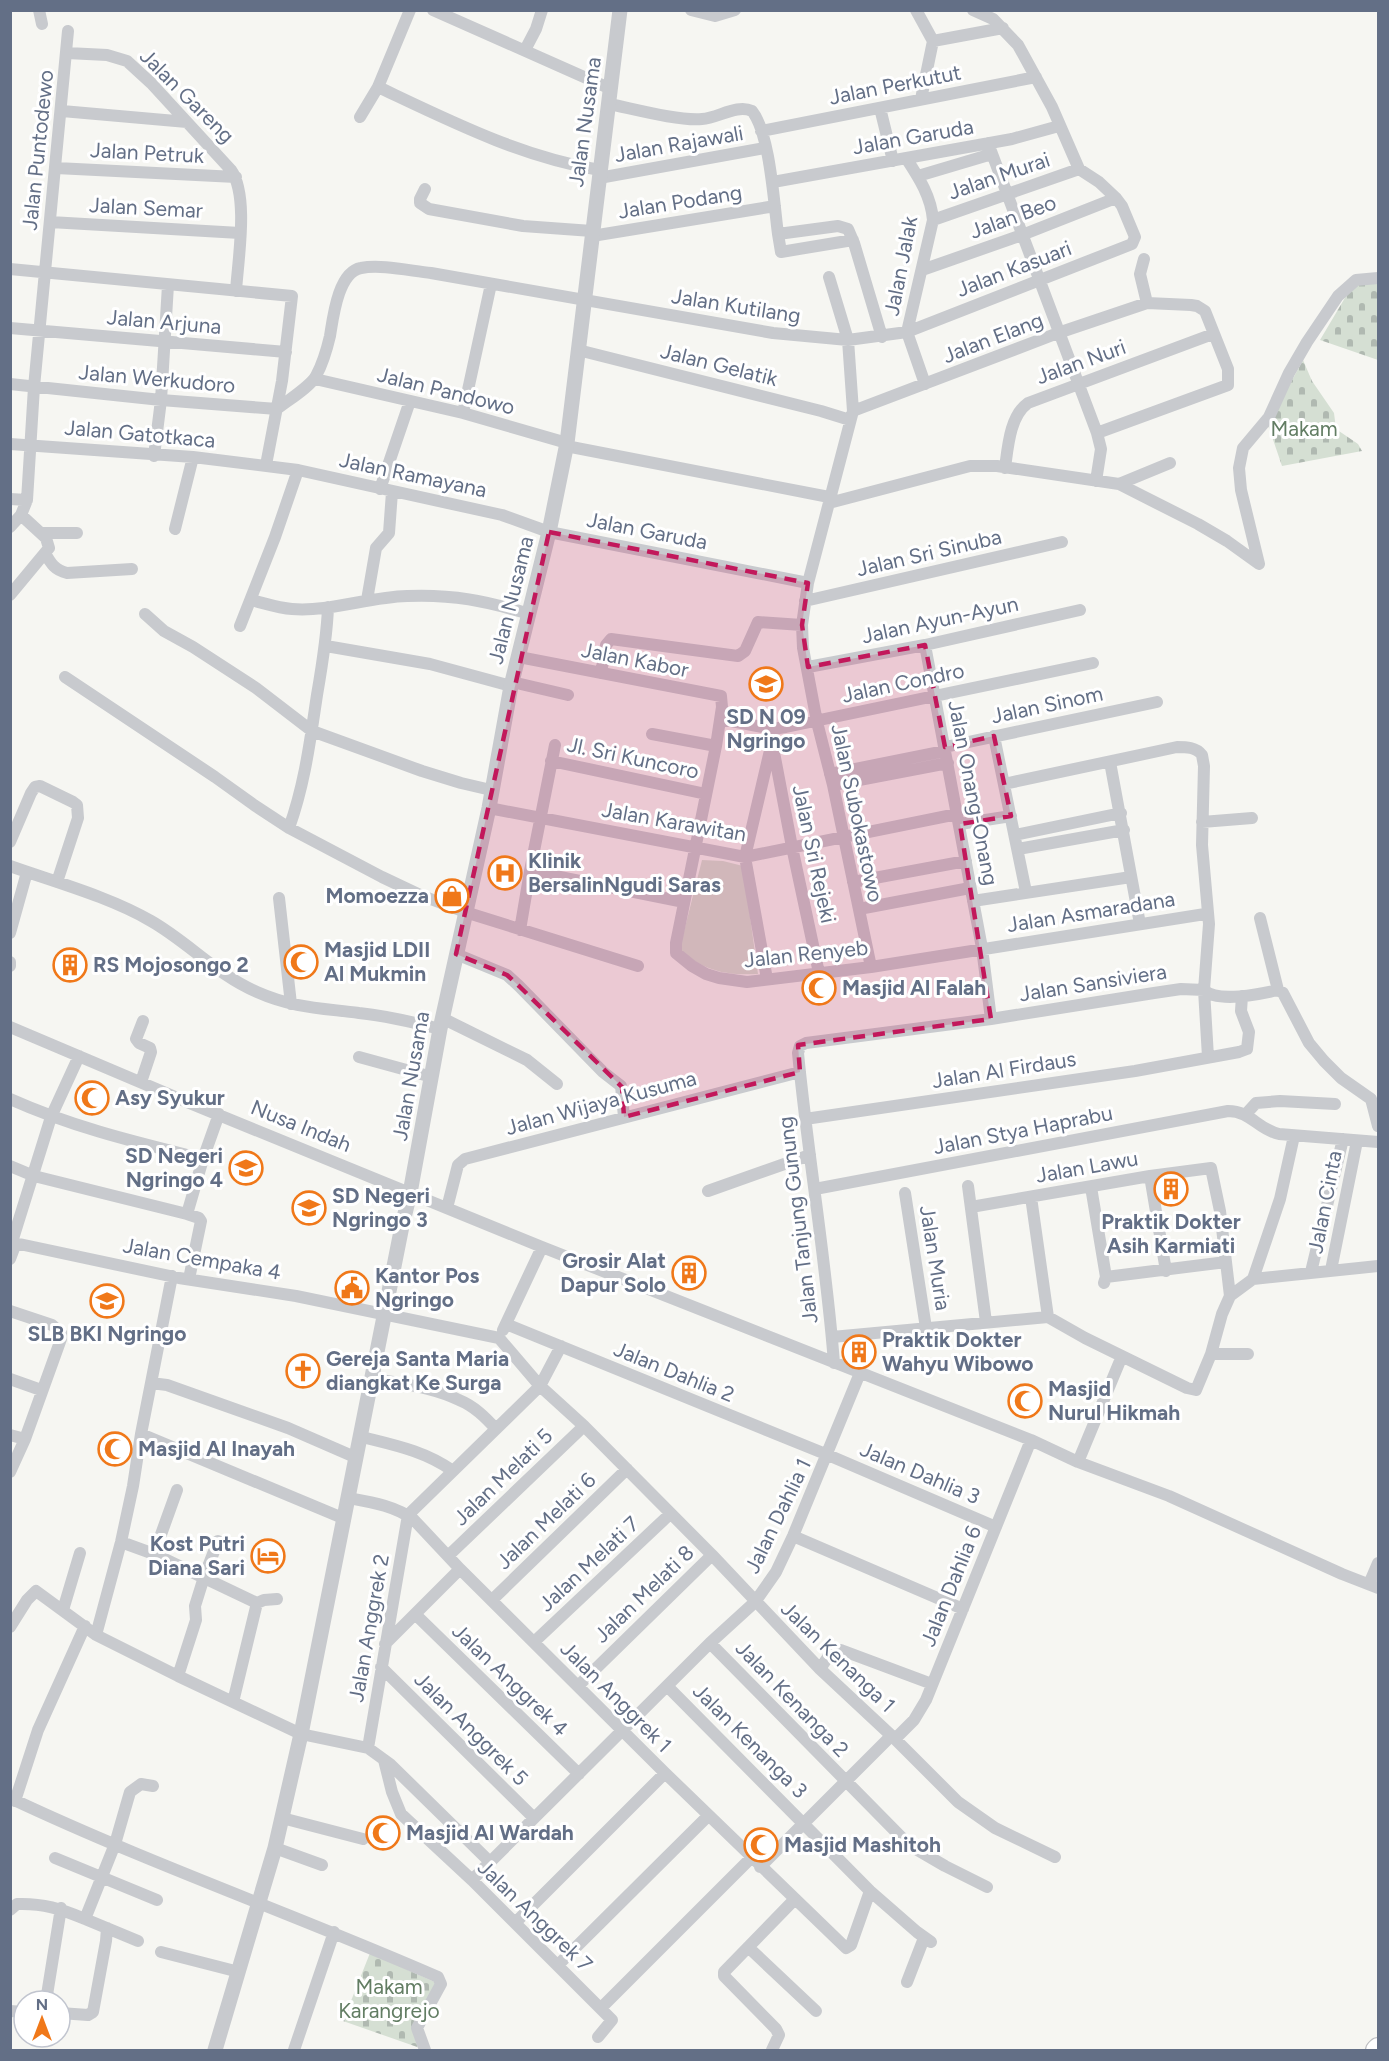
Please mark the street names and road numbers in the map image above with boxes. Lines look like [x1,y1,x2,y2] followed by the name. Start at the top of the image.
[135,43,240,148] street label: Jalan Gareng
[563,55,606,188] street label: Jalan Nusama
[827,59,963,110] street label: Jalan Perkutut
[17,68,58,231] street label: Jalan Puntodewo
[851,114,975,159] street label: Jalan Garuda
[613,120,745,167] street label: Jalan Rajawali
[89,137,205,168] street label: Jalan Petruk
[945,146,1053,205] street label: Jalan Murai
[616,179,744,224] street label: Jalan Podang
[966,189,1060,244] street label: Jalan Beo
[89,192,204,223] street label: Jalan Semar
[879,213,923,318] street label: Jalan Jalak
[953,235,1075,302] street label: Jalan Kasuari
[670,283,802,328] street label: Jalan Kutilang
[106,304,222,339] street label: Jalan Arjuna
[939,307,1047,368] street label: Jalan Elang
[1033,334,1129,389] street label: Jalan Nuri
[658,338,781,391] street label: Jalan Gelatik
[78,359,236,398] street label: Jalan Werkudoro
[375,361,517,420] street label: Jalan Pandowo
[64,414,216,453] street label: Jalan Gatotkaca
[337,447,489,502] street label: Jalan Ramayana
[585,507,709,554] street label: Jalan Garuda
[854,524,1004,581] street label: Jalan Sri Sinuba
[483,533,538,666] street label: Jalan Nusama
[859,591,1020,648] street label: Jalan Ayun-Ayun
[579,637,691,682] street label: Jalan Kabor
[839,657,966,708] street label: Jalan Condro
[989,681,1105,729] street label: Jalan Sinom
[943,698,1004,888] street label: Jalan Onang-Onang
[826,722,889,904] street label: Jalan Subokastowo
[565,731,701,784] street label: Jl. Sri Kuncoro
[788,783,841,925] street label: Jalan Sri Rejeki
[600,796,748,847] street label: Jalan Karawitan
[1005,886,1177,937] street label: Jalan Asmaradana
[743,935,869,972] street label: Jalan Renyeb
[1017,959,1168,1006] street label: Jalan Sansiviera
[387,1009,434,1142] street label: Jalan Nusama
[930,1046,1078,1093] street label: Jalan Al Firdaus
[503,1065,699,1140] street label: Jalan Wijaya Kusuma
[247,1094,355,1157] street label: Nusa Indah
[931,1100,1115,1159] street label: Jalan Stya Haprabu
[772,1115,823,1325] street label: Jalan Tanjung Gunung
[1034,1145,1140,1188] street label: Jalan Lawu
[1302,1148,1347,1255] street label: Jalan Cinta
[915,1204,956,1312] street label: Jalan Muria
[121,1232,283,1285] street label: Jalan Cempaka 4
[610,1336,738,1407] street label: Jalan Dahlia 2
[448,1423,558,1530] street label: Jalan Melati 5
[857,1436,984,1509] street label: Jalan Dahlia 3
[739,1454,816,1577] street label: Jalan Dahlia 1
[491,1467,601,1574] street label: Jalan Melati 6
[533,1511,644,1616] street label: Jalan Melati 7
[915,1522,986,1650] street label: Jalan Dahlia 6
[588,1540,699,1648] street label: Jalan Melati 8
[343,1552,394,1704] street label: Jalan Anggrek 2
[776,1596,901,1717] street label: Jalan Kenanga 1
[447,1618,573,1741] street label: Jalan Anggrek 4
[731,1635,854,1762] street label: Jalan Kenanga 2
[556,1636,677,1757] street label: Jalan Anggrek 1
[409,1667,533,1791] street label: Jalan Anggrek 5
[688,1678,813,1803] street label: Jalan Kenanga 3
[473,1855,598,1977] street label: Jalan Anggrek 7

